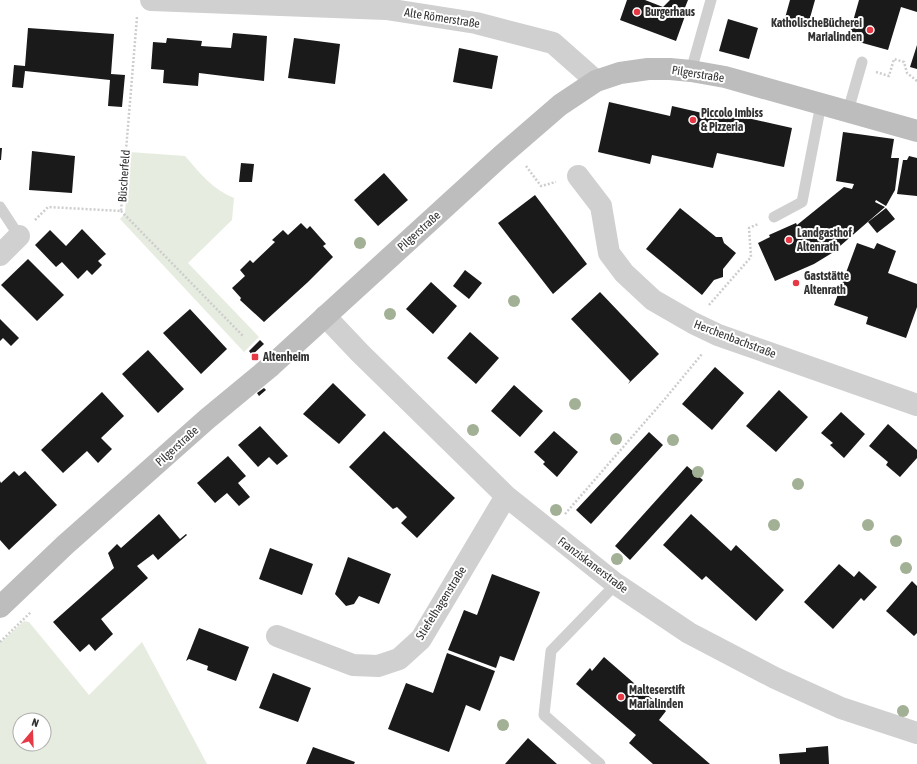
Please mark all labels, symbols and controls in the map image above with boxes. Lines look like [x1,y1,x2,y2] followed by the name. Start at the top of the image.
[403,5,481,31] street label: Alte Römerstraße
[645,5,696,19] place label: Burgerhaus
[632,7,642,17] marker: Burgerhaus
[771,16,862,44] place label: KatholischeBücherei Marialinden
[865,25,875,35] marker: KatholischeBücherei Marialinden
[671,63,725,85] street label: Pilgerstraße
[701,106,764,134] place label: Piccolo Imbiss & Pizzeria
[688,115,698,125] marker: Piccolo Imbiss & Pizzeria
[115,149,133,203] street label: Büscherfeld
[395,208,443,254] street label: Pilgerstraße
[796,226,852,254] place label: Landgasthof Altenrath
[784,235,794,245] marker: Landgasthof Altenrath
[803,269,850,297] place label: Gaststätte Altenrath
[791,278,801,288] marker: Gaststätte Altenrath
[692,317,778,361] street label: Herchenbachstraße
[262,350,310,364] place label: Altenheim
[250,352,260,362] marker: Altenheim
[153,423,201,469] street label: Pilgerstraße
[555,534,631,596] street label: Franziskanerstraße
[413,564,469,642] street label: Stiefelhagenstraße
[629,683,686,711] place label: Malteserstift Marialinden
[616,692,626,702] marker: Malteserstift Marialinden
[12,712,52,752] north arrow
[30,716,40,729] text: N

